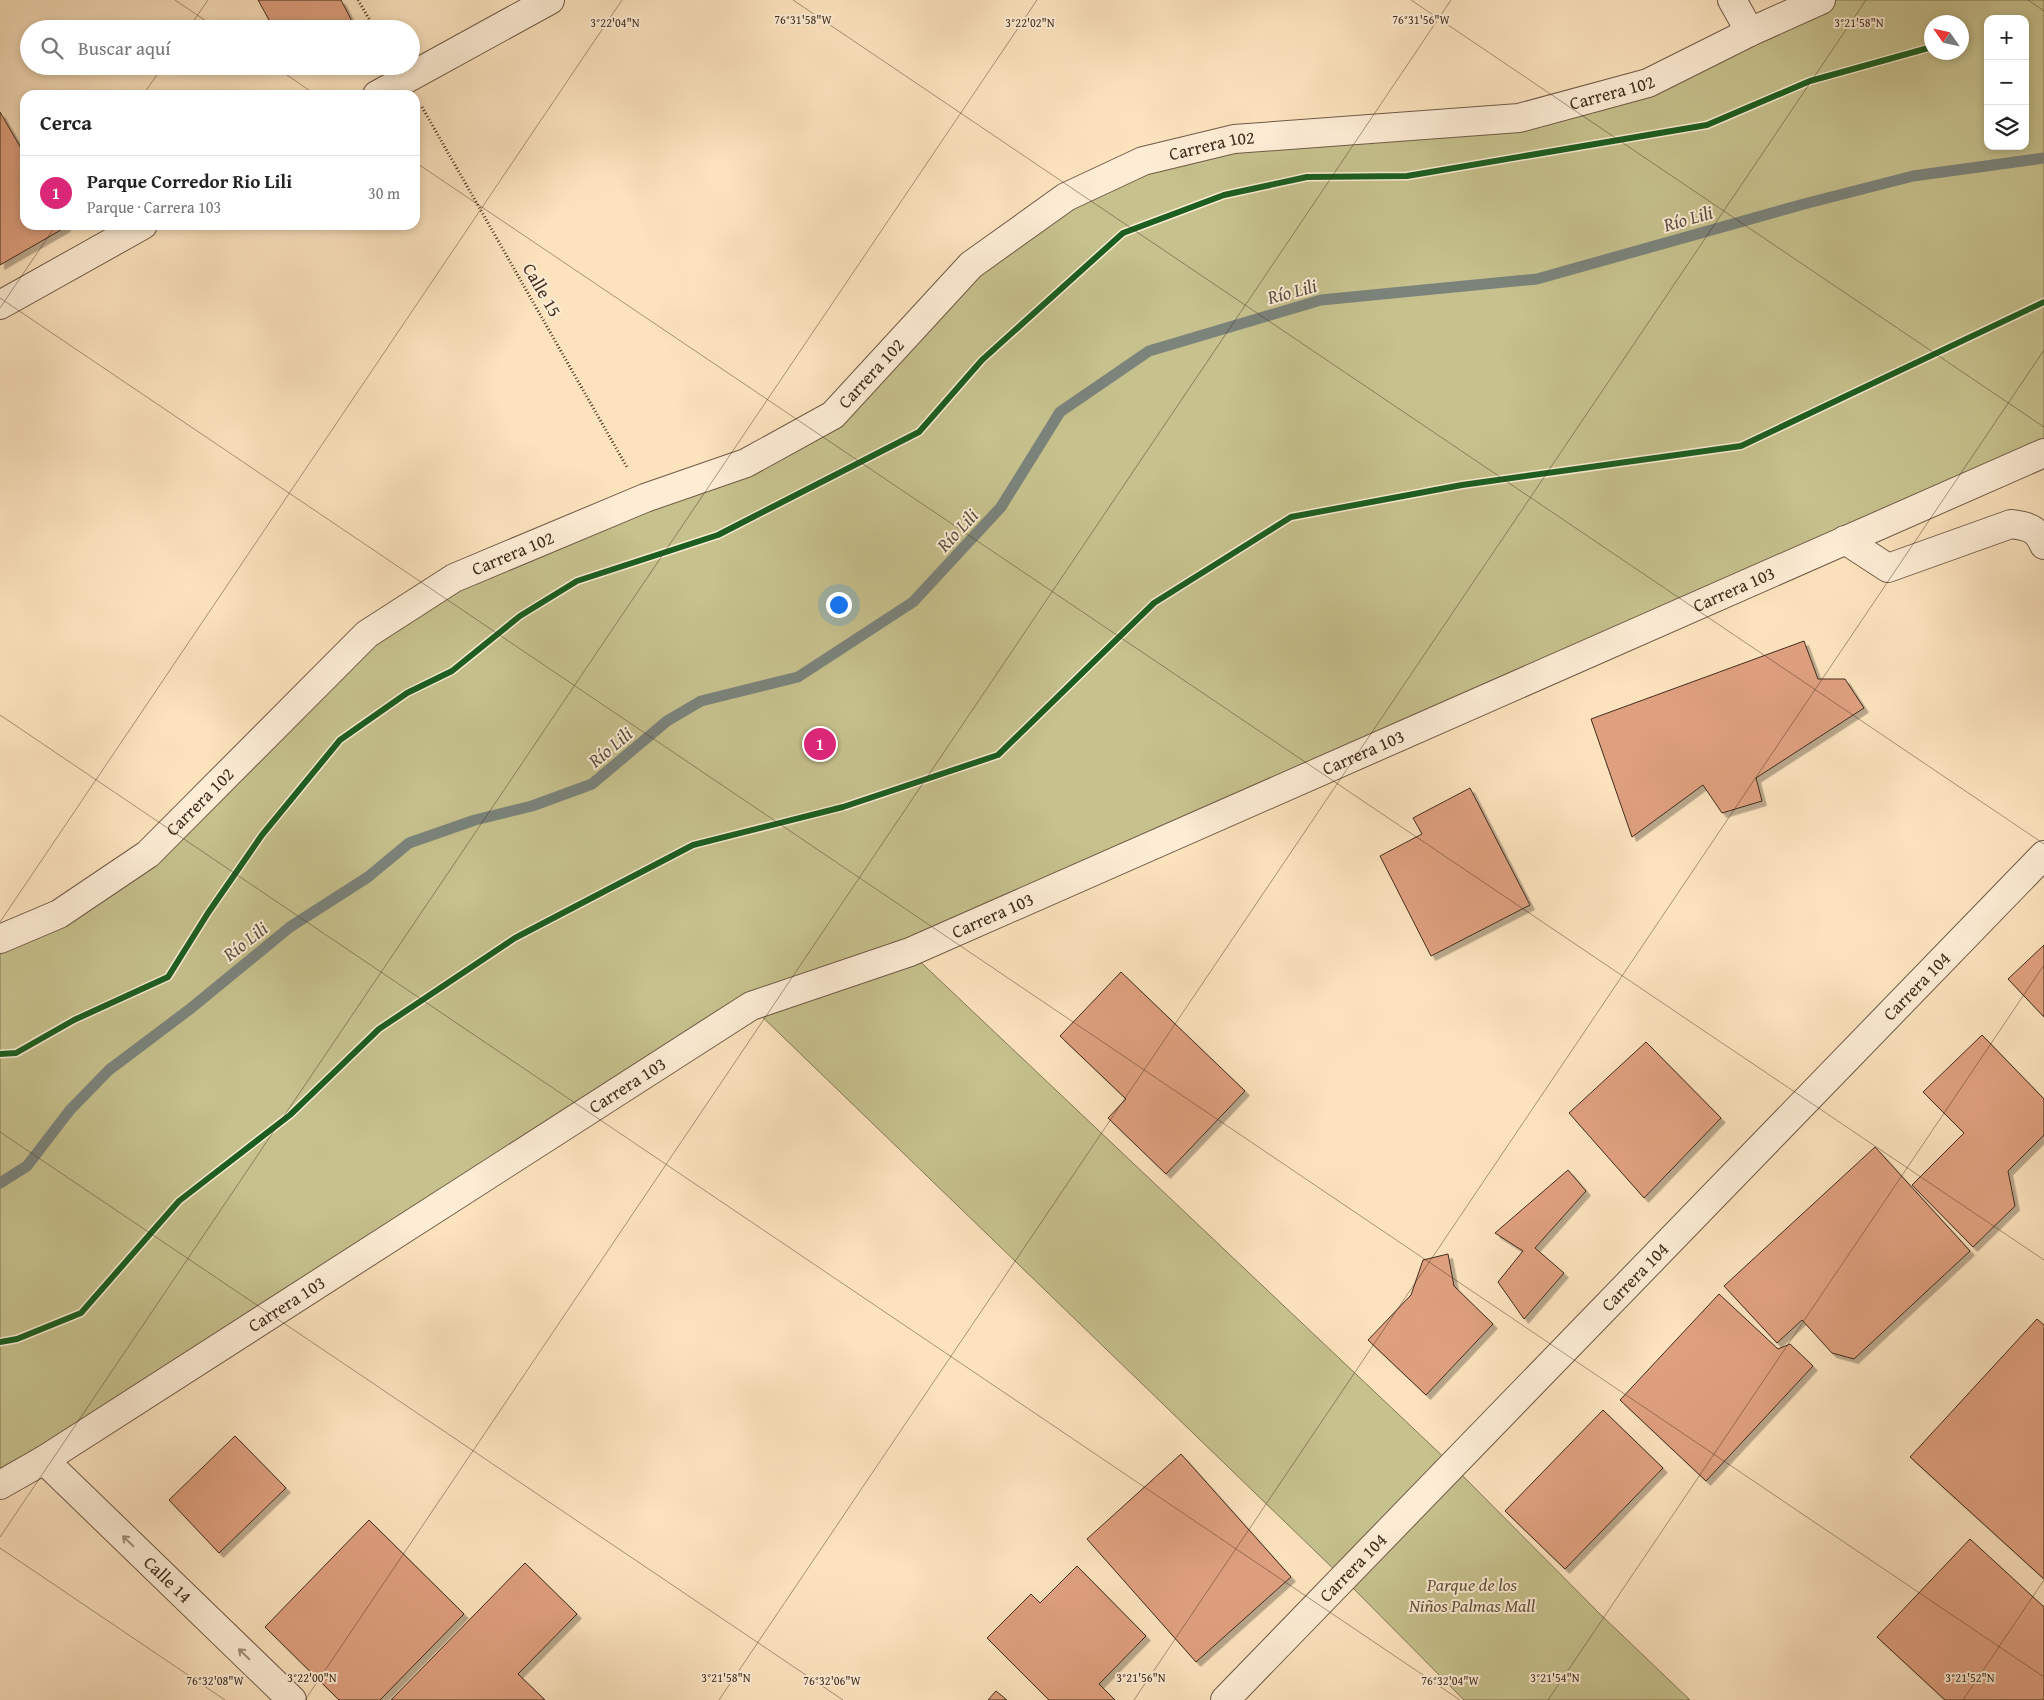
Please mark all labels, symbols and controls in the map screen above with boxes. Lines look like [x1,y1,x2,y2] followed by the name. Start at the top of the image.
[774,11,833,28] text: 76°31'58"W
[1392,11,1451,28] text: 76°31'56"W
[590,14,640,31] text: 3°22'04"N
[1005,14,1055,31] text: 3°22'02"N
[1834,14,1884,31] text: 3°21'58"N
[1924,15,1969,60] north arrow
[1984,15,2029,150] map controls
[1984,15,2029,60] button: +
[20,20,420,75] search box
[38,34,66,62] icon: search
[78,34,171,62] text: Buscar aquí
[1984,60,2029,105] button: −
[1566,68,1659,117] street label: Carrera 102
[1984,105,2029,150] button: layers
[40,107,92,138] text: Cerca
[1166,124,1256,167] street label: Carrera 102
[87,167,292,195] text: Parque Corredor Rio Lili
[52,181,60,205] text: 1
[368,181,400,205] text: 30 m
[87,195,221,219] text: Parque · Carrera 103
[1659,198,1716,239] water label: Río Lili
[516,258,569,322] street label: Calle 15
[1263,271,1320,311] water label: Río Lili
[831,332,910,414] street label: Carrera 102
[929,502,984,559] water label: Río Lili
[467,524,558,582] street label: Carrera 102
[1689,559,1779,619] street label: Carrera 103
[826,592,852,618] your location
[581,720,638,775] water label: Río Lili
[1318,722,1408,782] street label: Carrera 103
[804,725,836,763] pin: 1
[159,761,240,842] street label: Carrera 102
[947,885,1038,945] street label: Carrera 103
[216,914,273,968] water label: Río Lili
[1876,945,1956,1027] street label: Carrera 104
[583,1050,671,1120] street label: Carrera 103
[1595,1236,1675,1317] street label: Carrera 104
[242,1269,330,1339] street label: Carrera 103
[1313,1527,1393,1608] street label: Carrera 104
[121,1535,134,1547] one-way arrow
[138,1549,198,1609] street label: Calle 14
[1408,1571,1536,1619] park label: Parque de los Niños Palmas Mall
[238,1648,251,1660] one-way arrow
[287,1669,337,1686] text: 3°22'00"N
[701,1669,751,1686] text: 3°21'58"N
[1116,1669,1166,1686] text: 3°21'56"N
[1530,1669,1580,1686] text: 3°21'54"N
[1945,1669,1995,1686] text: 3°21'52"N
[186,1672,245,1689] text: 76°32'08"W
[803,1672,862,1689] text: 76°32'06"W
[1421,1672,1480,1689] text: 76°32'04"W

